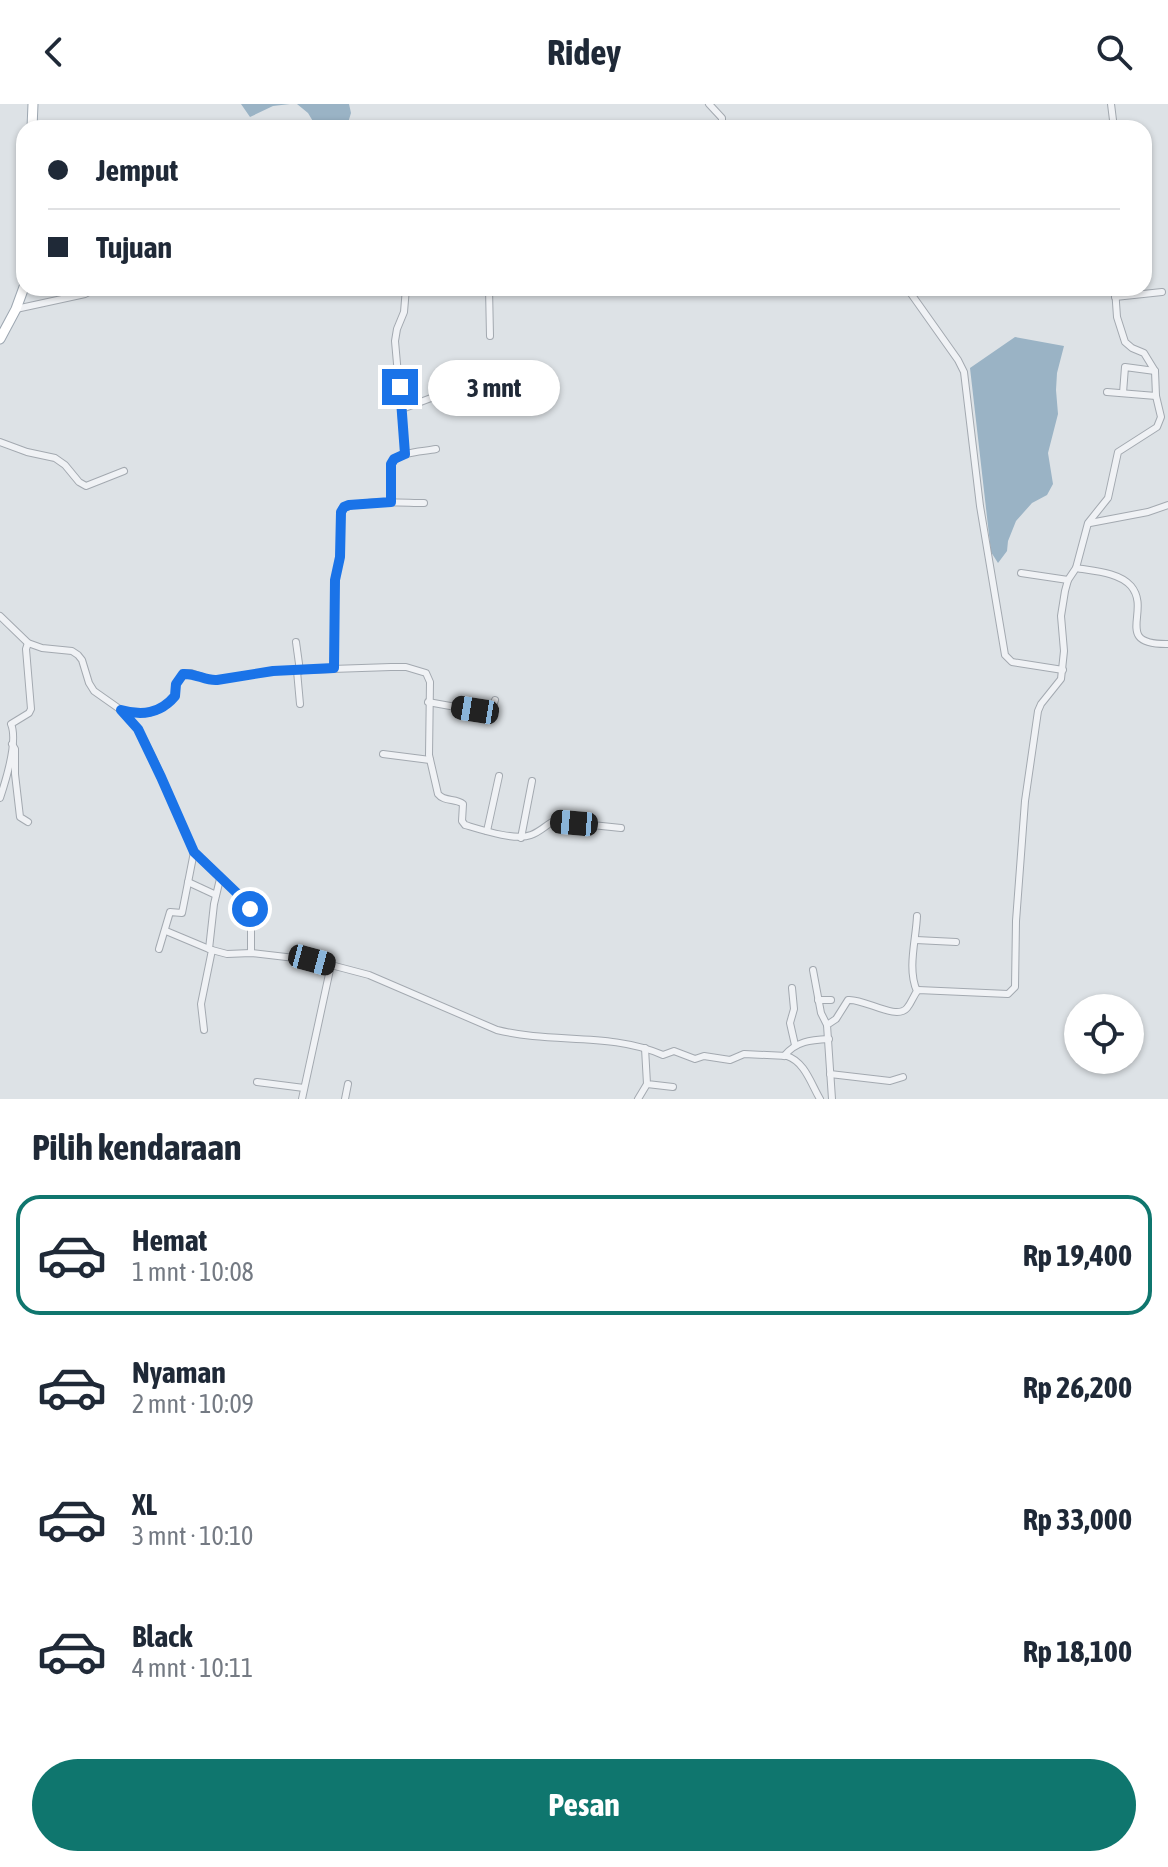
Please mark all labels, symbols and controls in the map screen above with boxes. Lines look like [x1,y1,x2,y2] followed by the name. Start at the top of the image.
[32,30,76,74] icon: back
[1092,30,1136,74] icon: search
[547,31,621,73] text: Ridey
[96,153,178,187] text: Jemput
[96,230,172,264] text: Tujuan
[428,359,560,415] callout: 3 mnt
[382,369,418,405] route end
[467,373,521,403] text: 3 mnt
[449,694,501,726] car
[549,809,599,837] car
[232,891,268,927] route start
[286,942,338,978] car
[1064,994,1144,1074] map controls
[1064,994,1144,1074] button: locate
[32,1126,241,1168] text: Pilih kendaraan
[36,1219,108,1291] icon: car
[132,1223,207,1257] text: Hemat
[1023,1238,1132,1272] text: Rp 19,400
[132,1257,254,1287] text: 1 mnt · 10:08
[36,1351,108,1423] icon: car
[132,1355,226,1389] text: Nyaman
[1023,1370,1132,1404] text: Rp 26,200
[132,1389,254,1419] text: 2 mnt · 10:09
[36,1483,108,1555] icon: car
[132,1487,157,1521] text: XL
[1023,1502,1132,1536] text: Rp 33,000
[132,1521,253,1551] text: 3 mnt · 10:10
[36,1615,108,1687] icon: car
[132,1619,192,1653] text: Black
[1023,1634,1132,1668] text: Rp 18,100
[132,1653,253,1683] text: 4 mnt · 10:11
[32,1759,1136,1851] button: Pesan

